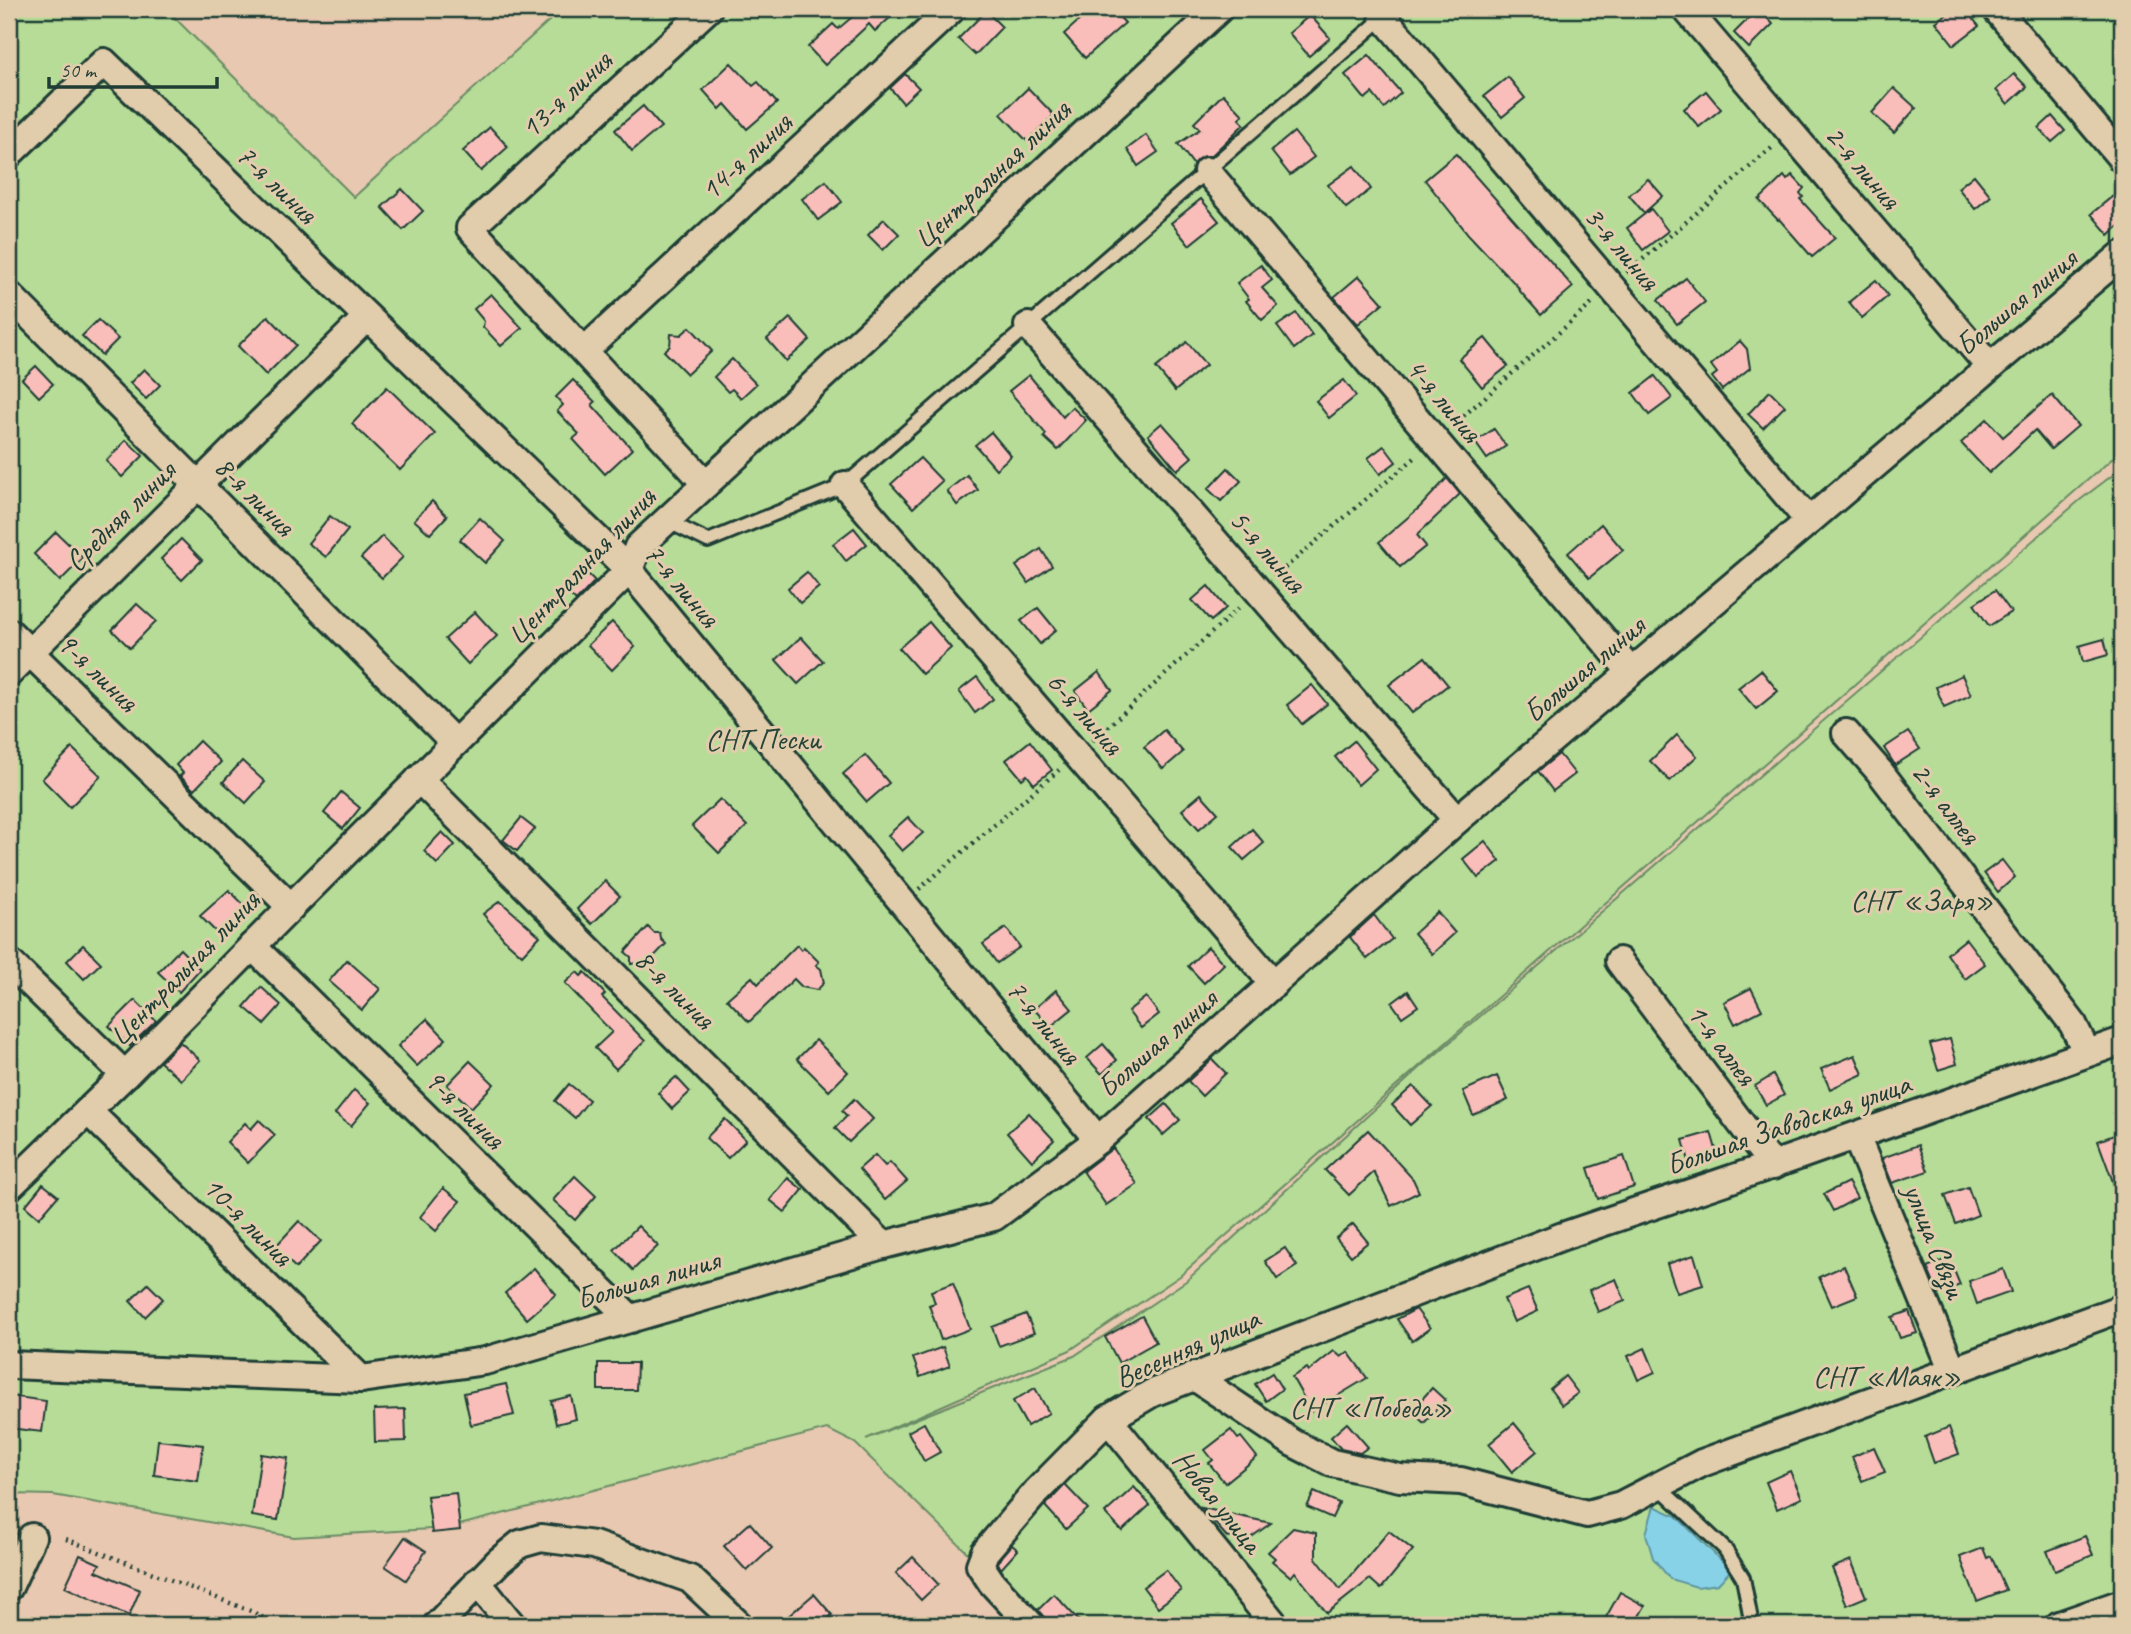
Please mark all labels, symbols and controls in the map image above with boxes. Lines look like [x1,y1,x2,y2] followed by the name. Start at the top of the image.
[512,41,621,146] street label: 13-я линия
[49,46,217,90] scale bar
[60,57,98,83] text: 50 m
[905,90,1080,257] street label: Центральная линия
[692,103,801,208] street label: 14-я линия
[1817,117,1910,218] street label: 2-я линия
[228,136,327,233] street label: 7-я линия
[1576,198,1669,299] street label: 3-я линия
[1947,238,2087,364] street label: Большая линия
[1398,350,1491,451] street label: 4-я линия
[207,448,304,545] street label: 8-я линия
[56,451,185,580] street label: Средняя линия
[498,478,665,653] street label: Центральная линия
[1221,501,1316,602] street label: 5-я линия
[636,535,729,636] street label: 7-я линия
[1515,605,1655,731] street label: Большая линия
[49,624,148,721] street label: 9-я линия
[1038,663,1133,764] street label: 6-я линия
[705,720,822,758] park label: СНТ Пески
[1903,754,1990,853] street label: 2-я аллея
[100,881,269,1054] street label: Центральная линия
[1850,881,1994,919] park label: СНТ «Заря»
[627,941,724,1038] street label: 8-я линия
[998,972,1091,1073] street label: 7-я линия
[1089,979,1227,1106] street label: Большая линия
[1679,995,1766,1094] street label: 1-я аллея
[417,1061,514,1158] street label: 9-я линия
[1661,1064,1917,1184] street label: Большая Заводская улица
[195,1168,302,1275] street label: 10-я линия
[1894,1176,1976,1305] street label: улица Связи
[572,1240,727,1318] street label: Большая линия
[1109,1298,1267,1397] street label: Весенняя улица
[1813,1357,1961,1395] park label: СНТ «Маяк»
[1290,1388,1452,1426] park label: СНТ «Победа»
[1165,1441,1273,1563] street label: Новая улица

